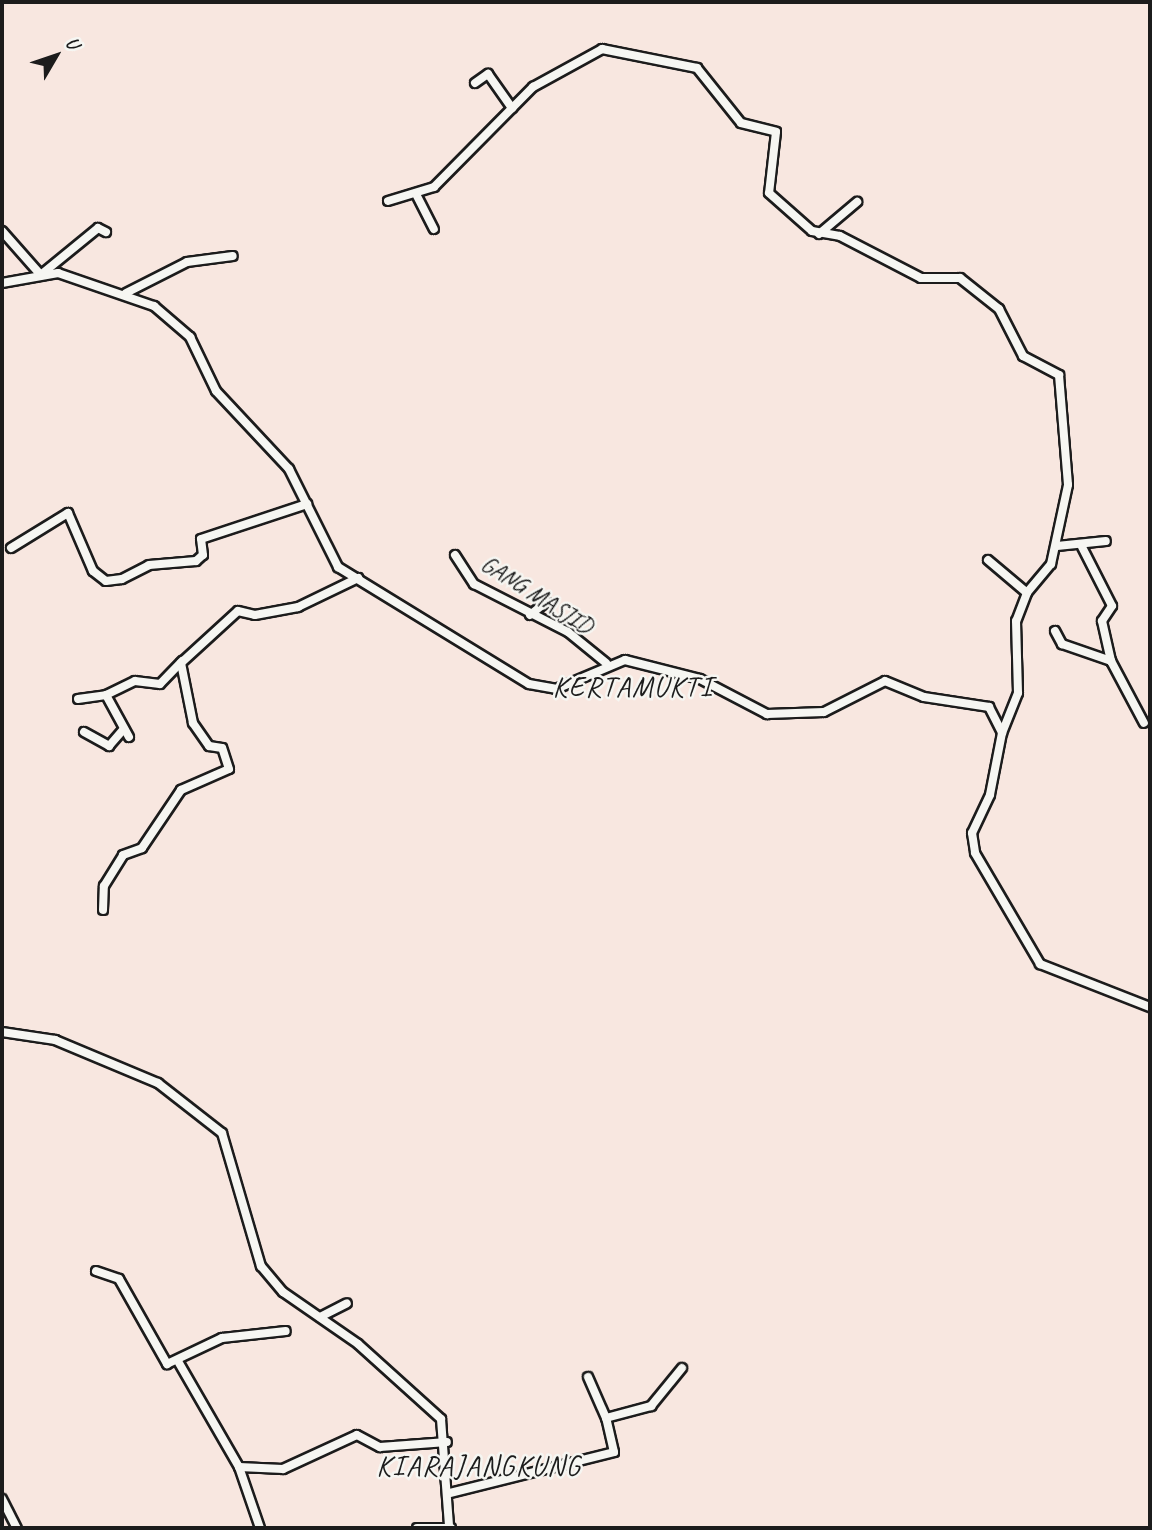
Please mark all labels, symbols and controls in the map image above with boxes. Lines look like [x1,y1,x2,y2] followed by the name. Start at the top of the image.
[21,21,91,91] north arrow
[60,32,85,54] text: U
[476,549,598,641] street label: GANG MASJID
[554,670,712,704] district label: KERTAMUKTI
[379,1449,579,1483] district label: KIARAJANGKUNG

